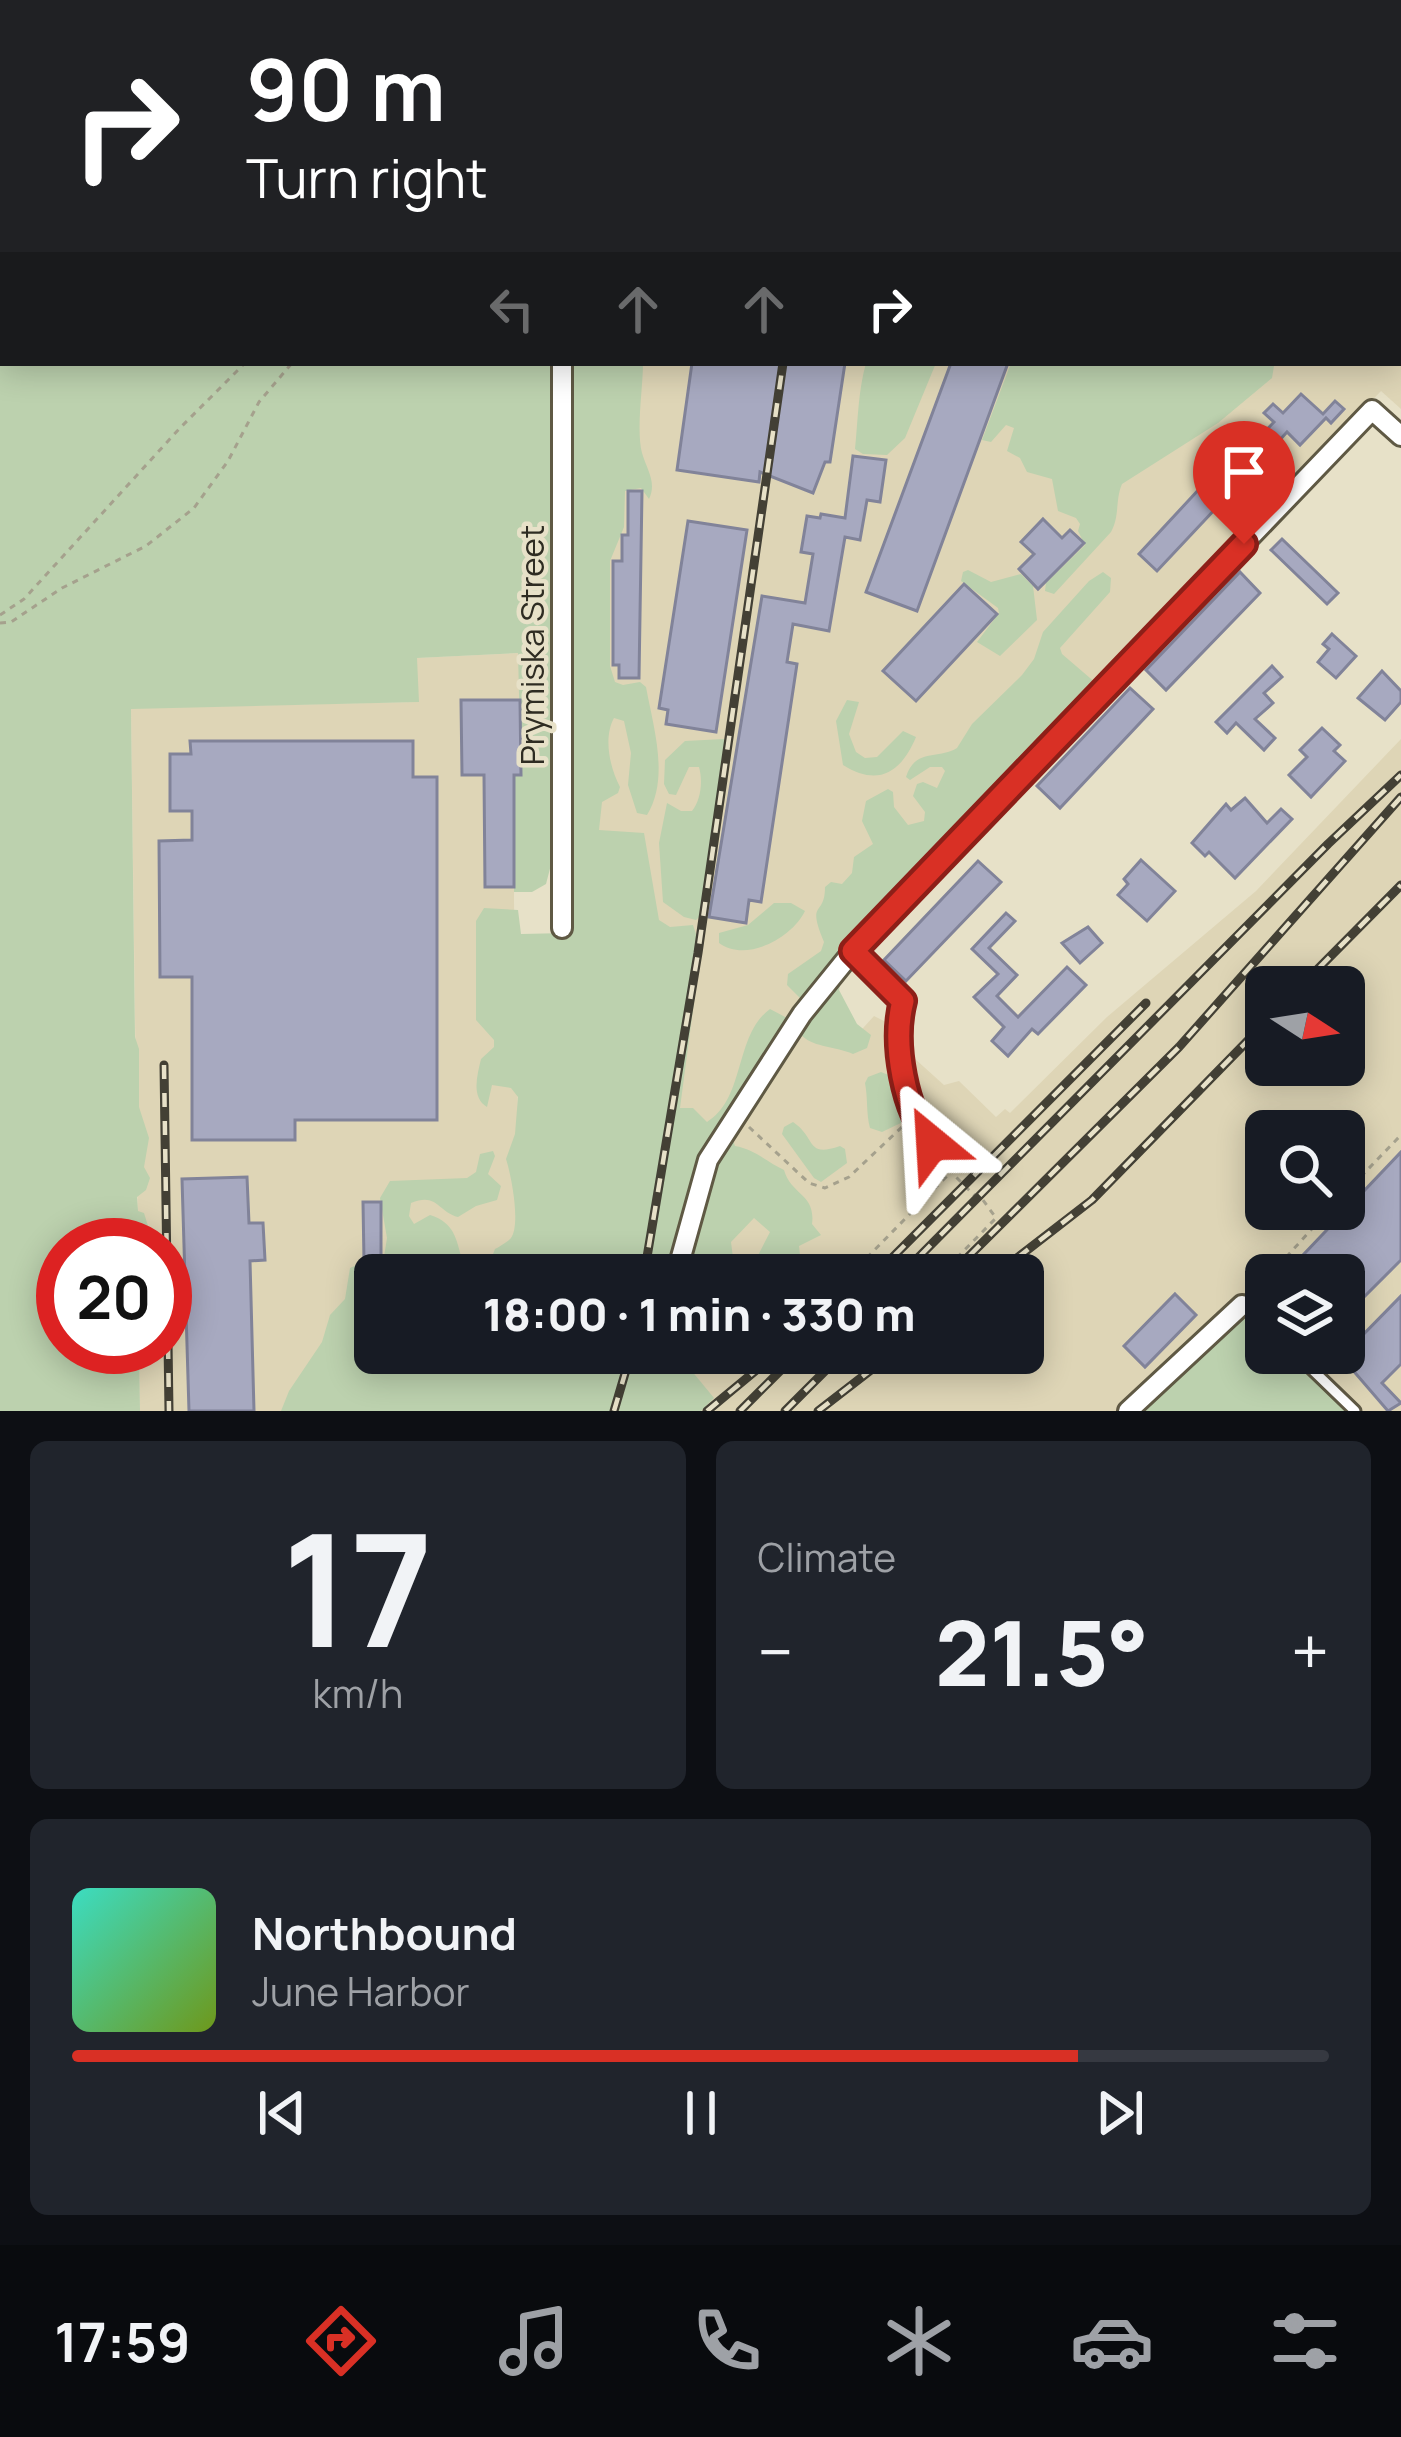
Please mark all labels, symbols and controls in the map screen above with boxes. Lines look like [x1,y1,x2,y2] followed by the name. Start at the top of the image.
[246,31,446,146] text: 90 m
[48,48,204,204] icon: right
[246,140,488,214] text: Turn right
[479,276,545,342] icon: left
[605,276,671,342] icon: ahead
[731,276,797,342] icon: ahead
[857,276,923,342] icon: right
[1193,421,1295,544] pin
[1211,439,1277,505] icon: arrive
[509,525,554,765] street label: Prymiska Street
[1245,966,1365,1086] north arrow
[1245,966,1365,1374] map controls
[869,1080,995,1206] position arrow
[1245,1110,1365,1230] button: search
[36,1218,192,1374] speed limit sign: 20
[1245,1254,1365,1374] button: layers
[483,1283,915,1345] text: 18:00 · 1 min · 330 m
[282,1481,434,1694] text: 17
[758,1530,896,1584] text: Climate
[935,1590,1149,1713] text: 21.5°
[758,1606,793,1696] text: −
[1291,1606,1329,1696] text: +
[312,1666,403,1720] text: km/h
[252,1902,517,1964] text: Northbound
[252,1964,470,2018] text: June Harbor
[249,2080,315,2146] icon: previous
[668,2080,734,2146] icon: pause
[1087,2080,1153,2146] icon: next
[299,2299,383,2383] icon: directions
[492,2299,576,2383] icon: music
[685,2299,769,2383] icon: phone
[877,2299,961,2383] icon: climate
[1070,2299,1154,2383] icon: car
[1263,2299,1347,2383] icon: filters
[54,2304,191,2378] text: 17:59

